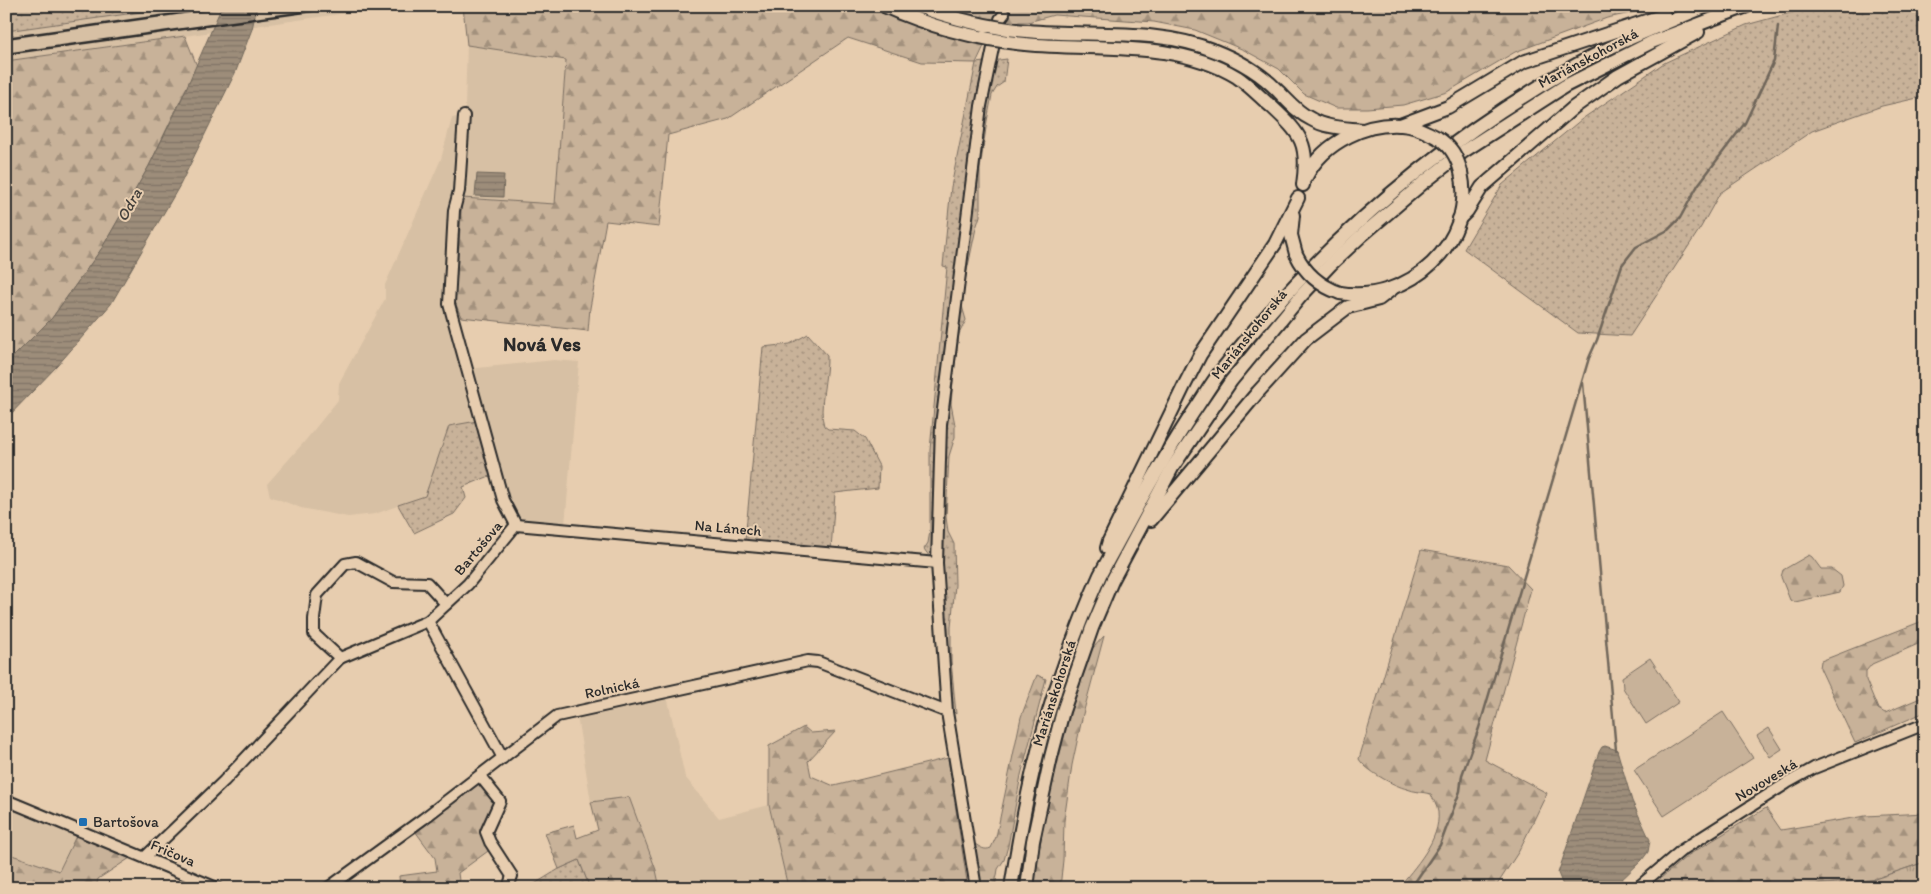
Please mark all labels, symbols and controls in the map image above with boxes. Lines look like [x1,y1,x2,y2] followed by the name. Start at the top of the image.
[1535,24,1641,92] street label: Mariánskohorská
[112,185,146,225] water label: Odra
[1207,285,1291,383] street label: Mariánskohorská
[503,332,581,356] district label: Nová Ves
[694,516,762,540] street label: Na Lánech
[450,517,506,579] street label: Bartošova
[1028,637,1080,748] street label: Mariánskohorská
[583,673,641,703] street label: Rolnická
[1732,754,1800,805] street label: Novoveská
[93,813,159,831] place label: Bartošova
[77,816,89,828] marker: Bartošova
[148,836,198,870] street label: Fričova

